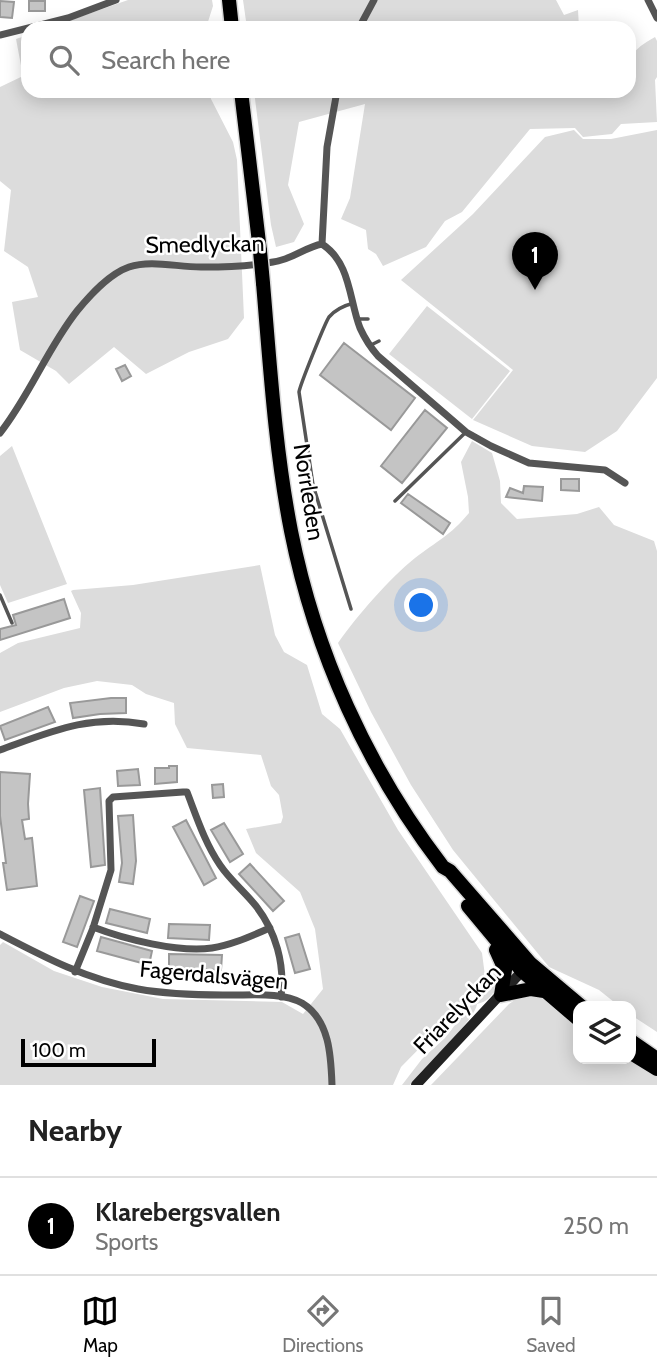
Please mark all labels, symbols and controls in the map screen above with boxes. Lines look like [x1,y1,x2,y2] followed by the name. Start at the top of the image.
[21,21,636,98] search box
[45,41,83,79] icon: search
[101,44,230,76] text: Search here
[145,229,265,259] street label: Smedlyckan
[512,232,558,290] pin: 1
[288,442,330,542] street label: Norrleden
[404,588,438,622] your location
[139,955,289,995] street label: Fagerdalsvägen
[407,958,507,1060] street label: Friarelyckan
[573,1001,636,1064] map controls
[573,1001,636,1064] button: layers
[21,1036,156,1068] scale bar
[32,1039,86,1062] text: 100 m
[28,1112,122,1149] text: Nearby
[95,1196,281,1228] text: Klarebergsvallen
[47,1212,55,1240] text: 1
[563,1212,629,1240] text: 250 m
[95,1228,158,1256] text: Sports
[81,1292,119,1357] tab: Map
[282,1292,363,1357] tab: Directions
[526,1292,576,1357] tab: Saved

